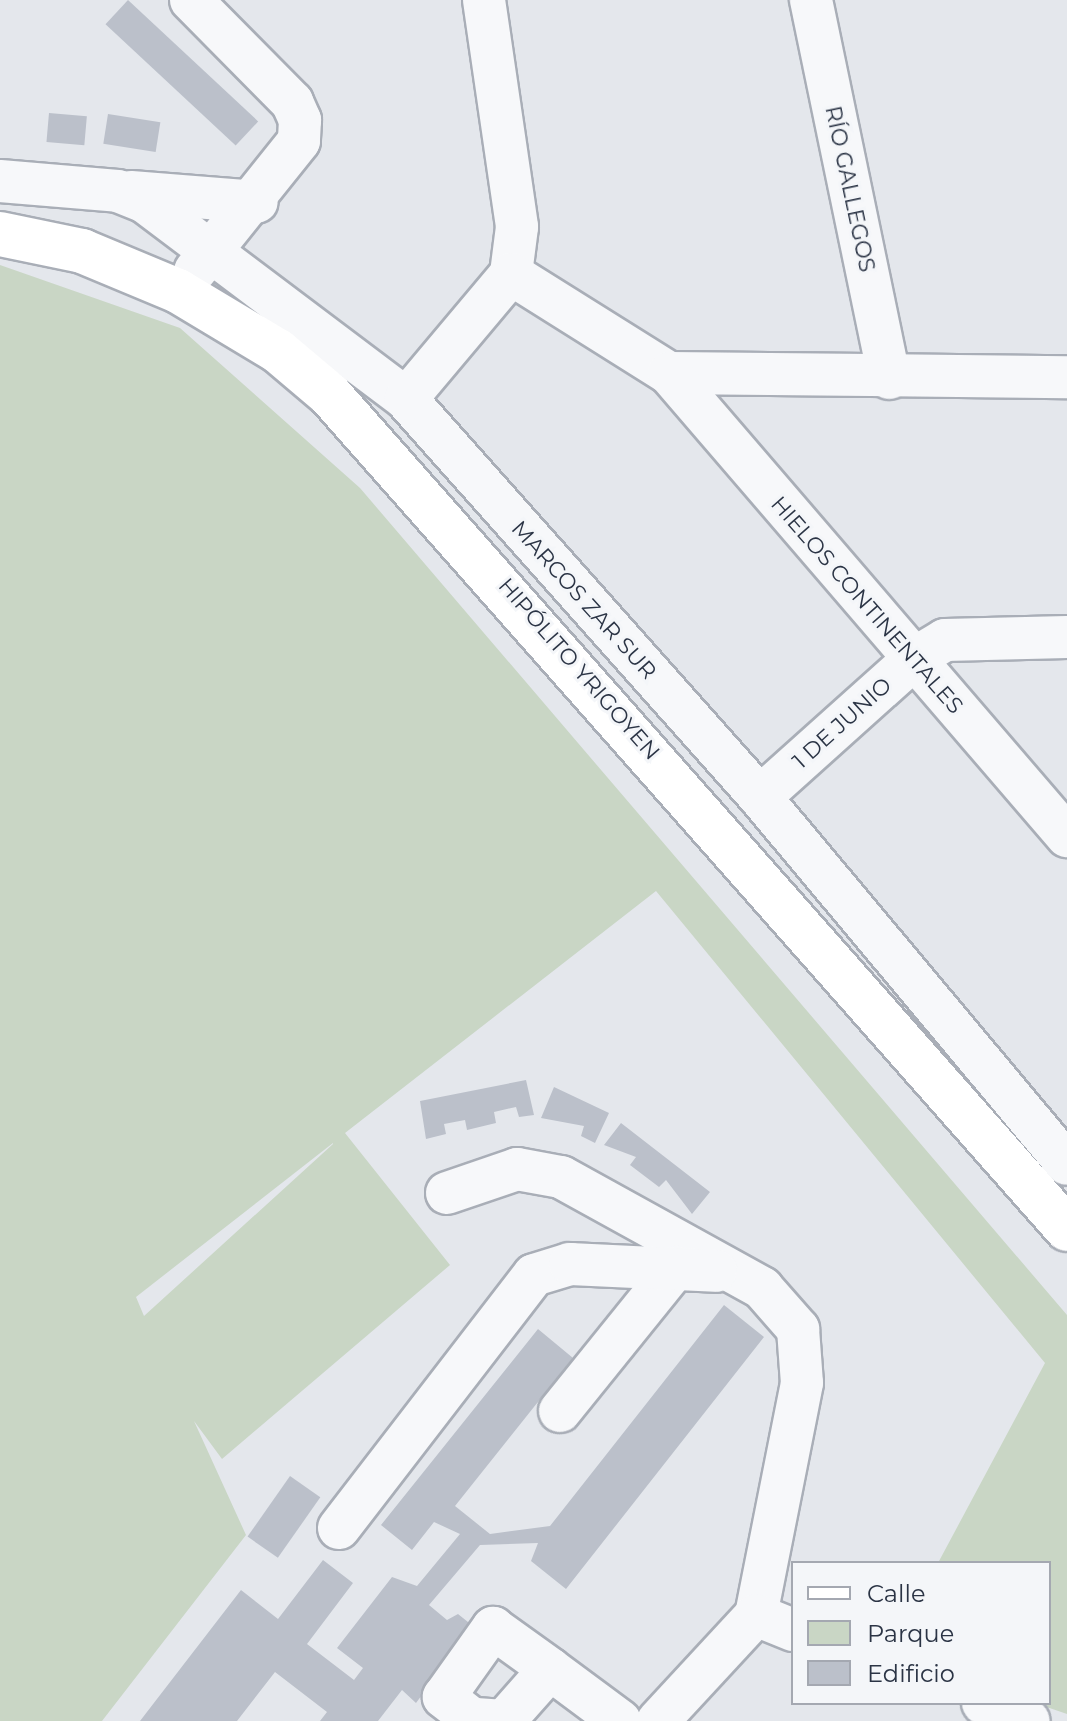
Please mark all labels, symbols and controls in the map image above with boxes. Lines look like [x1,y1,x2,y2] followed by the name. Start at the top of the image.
[820,104,880,274] street label: RÍO GALLEGOS
[765,491,969,719] street label: HIELOS CONTINENTALES
[506,515,662,685] street label: MARCOS ZAR SUR
[493,573,665,765] street label: HIPÓLITO YRIGOYEN
[787,672,897,774] street label: 1 DE JUNIO
[791,1561,1051,1705] legend
[867,1579,925,1608] text: Calle
[867,1619,954,1648] text: Parque
[867,1659,955,1688] text: Edificio

